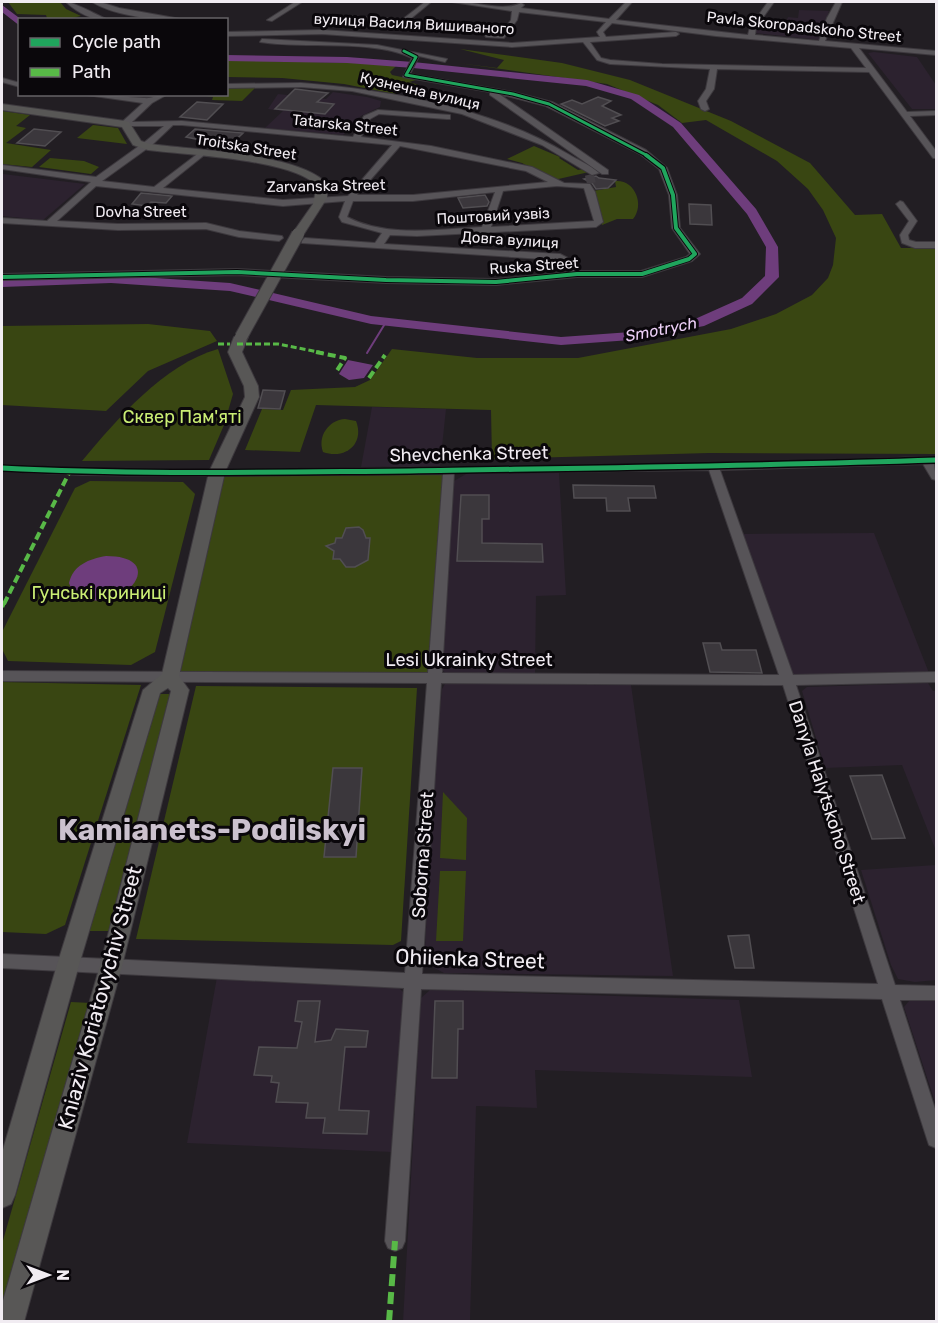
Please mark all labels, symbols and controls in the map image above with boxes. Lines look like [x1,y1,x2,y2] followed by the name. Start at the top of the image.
[706,8,902,46] street label: Pavla Skoropadskoho Street
[313,10,515,38] street label: вулиця Василя Вишиваного
[18,18,228,96] legend
[72,31,161,53] text: Cycle path
[72,61,111,83] text: Path
[358,68,482,114] street label: Кузнечна вулиця
[291,111,399,139] street label: Tatarska Street
[194,130,298,164] street label: Troitska Street
[266,176,386,196] street label: Zarvanska Street
[95,203,187,221] street label: Dovha Street
[436,204,550,228] street label: Поштовий узвіз
[461,228,559,252] street label: Довга вулиця
[489,254,579,278] street label: Ruska Street
[624,313,699,346] water label: Smotrych
[122,406,242,428] park label: Сквер Пам'яті
[389,442,549,466] street label: Shevchenka Street
[32,582,166,604] park label: Гунські криниці
[386,649,552,671] street label: Lesi Ukrainky Street
[784,698,870,906] street label: Danyla Halytskoho Street
[408,791,438,919] street label: Soborna Street
[58,812,366,848] district label: Kamianets-Podilskyi
[52,863,147,1132] street label: Kniaziv Koriatovychiv Street
[395,943,545,974] street label: Ohiienka Street
[18,1245,78,1305] north arrow
[53,1269,72,1281] text: N

